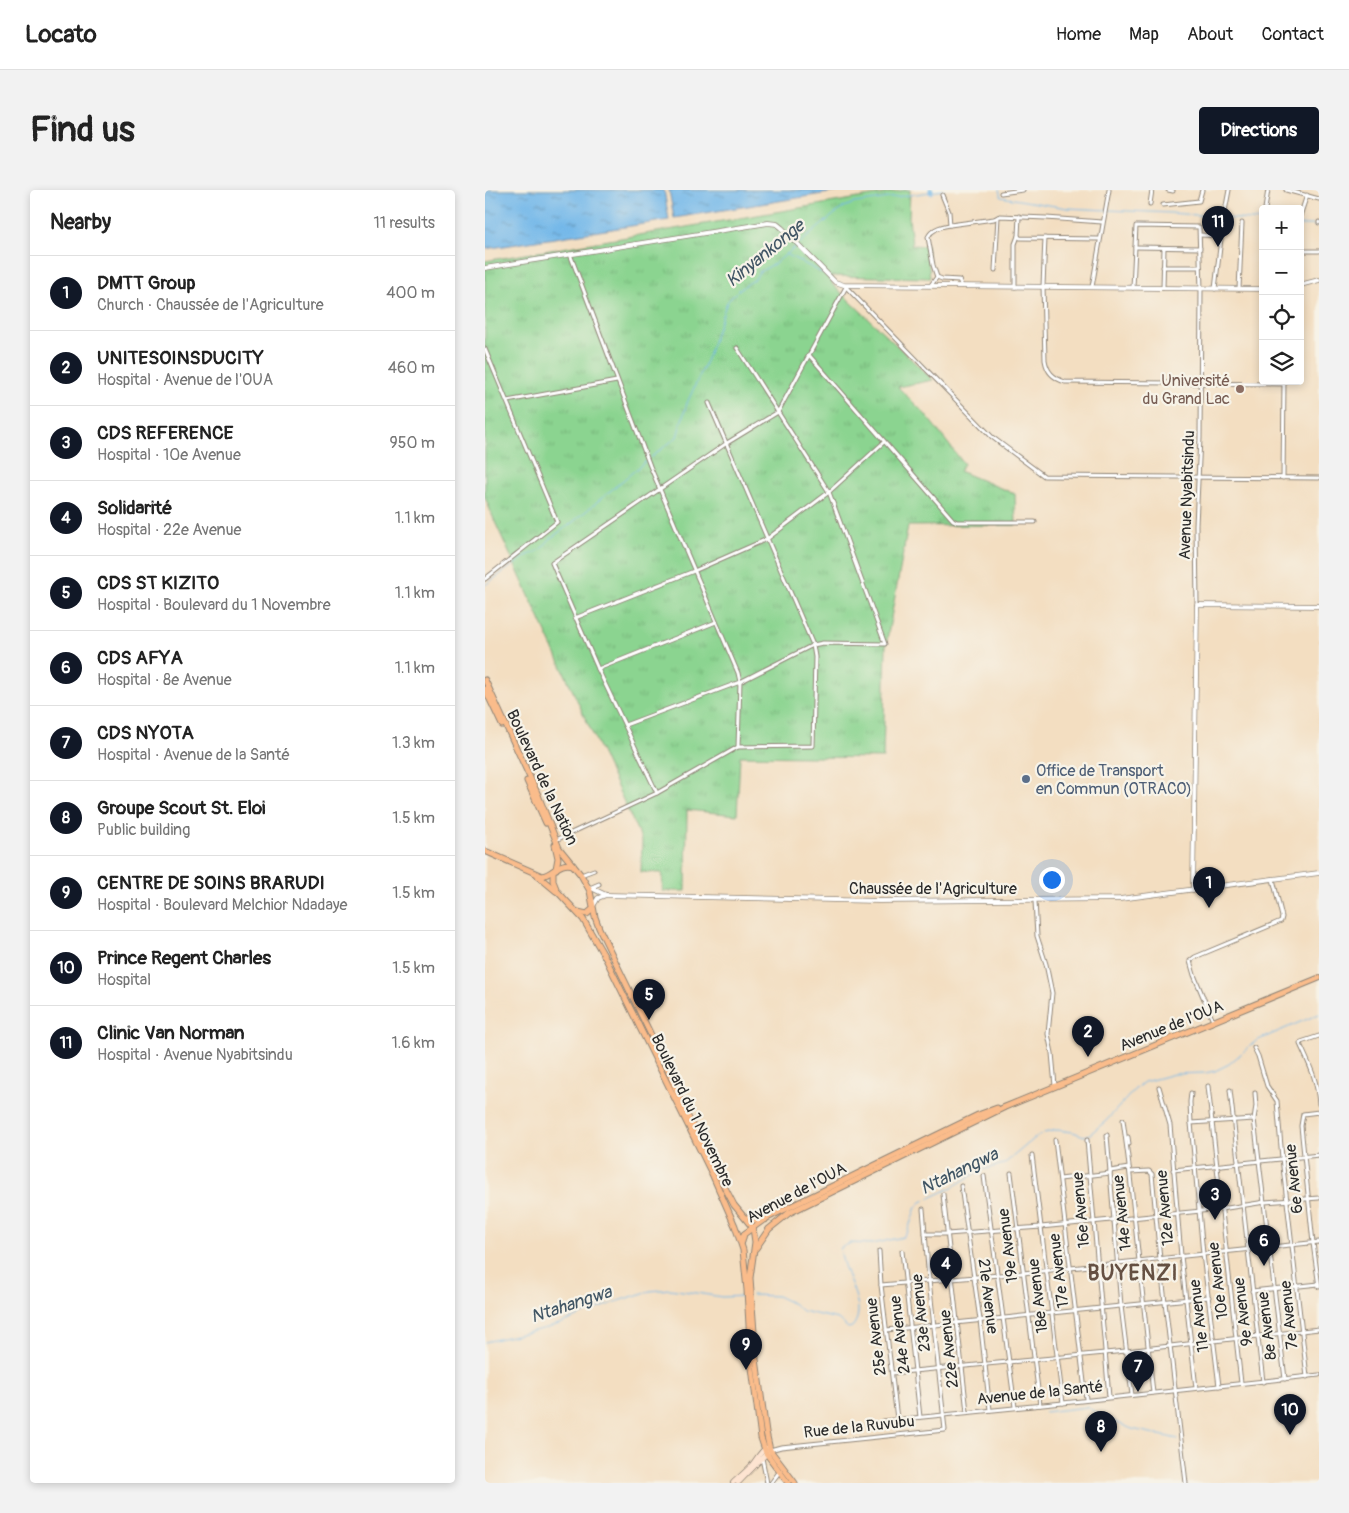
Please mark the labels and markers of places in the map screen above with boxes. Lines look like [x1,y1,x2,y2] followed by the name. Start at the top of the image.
[1202,206,1234,247] pin: 11
[1142,371,1230,409] place label: Université du Grand Lac
[1234,383,1246,395] marker: Université du Grand Lac
[1036,761,1192,799] place label: Office de Transport en Commun (OTRACO)
[1020,773,1032,785] marker: Office de Transport en Commun (OTRACO)
[1193,867,1225,908] pin: 1
[633,979,665,1020] pin: 5
[1072,1016,1104,1057] pin: 2
[1199,1179,1231,1220] pin: 3
[1248,1225,1280,1266] pin: 6
[930,1248,962,1289] pin: 4
[730,1329,762,1370] pin: 9
[1122,1351,1154,1392] pin: 7
[1274,1394,1306,1435] pin: 10
[1085,1411,1117,1452] pin: 8

